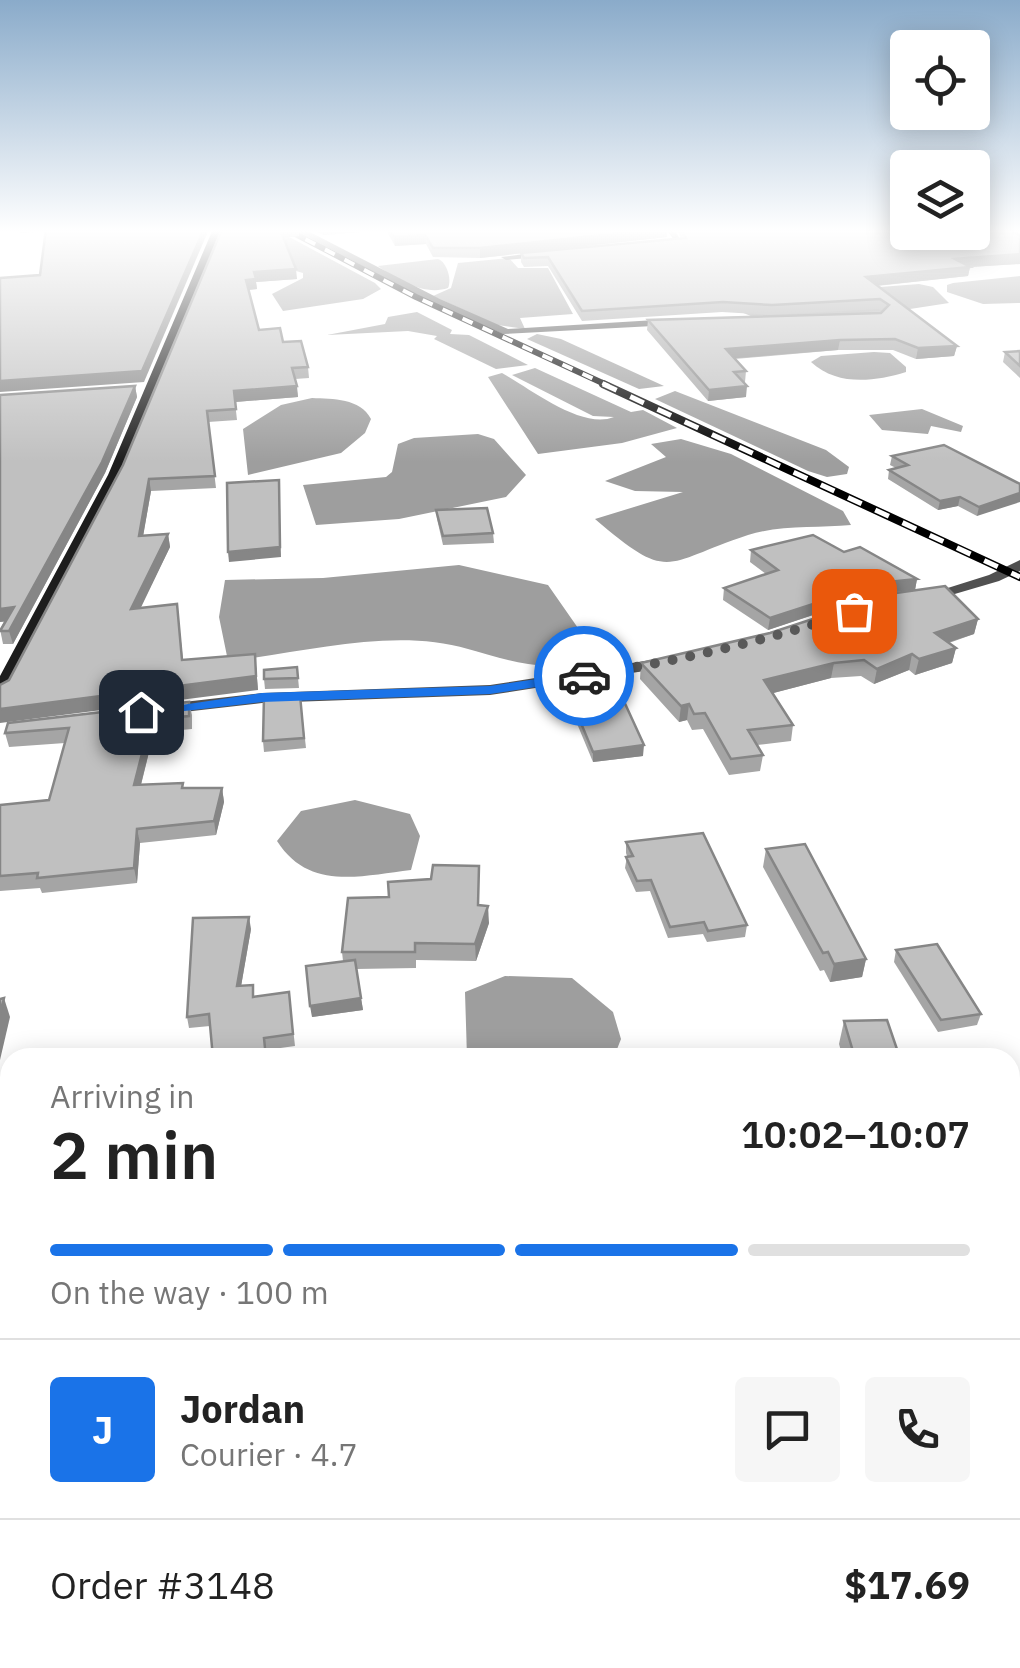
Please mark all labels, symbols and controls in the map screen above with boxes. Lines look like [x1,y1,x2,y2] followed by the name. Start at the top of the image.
[890,30,990,250] map controls
[890,30,990,130] button: locate
[890,150,990,250] button: layers
[812,569,897,654] pin
[827,584,882,639] icon: bag
[534,626,634,726] courier
[557,649,612,704] icon: car
[99,670,184,755] pin
[114,685,169,740] icon: home
[50,1075,195,1117] text: Arriving in
[741,1109,970,1158] text: 10:02–10:07
[50,1112,218,1197] text: 2 min
[50,1271,329,1313] text: On the way · 100 m
[735,1377,840,1482] button: chat
[865,1377,970,1482] button: phone
[180,1384,305,1433] text: Jordan
[92,1405,113,1454] text: J
[180,1433,358,1475] text: Courier · 4.7
[50,1560,275,1609] text: Order #3148
[844,1560,970,1609] text: $17.69

